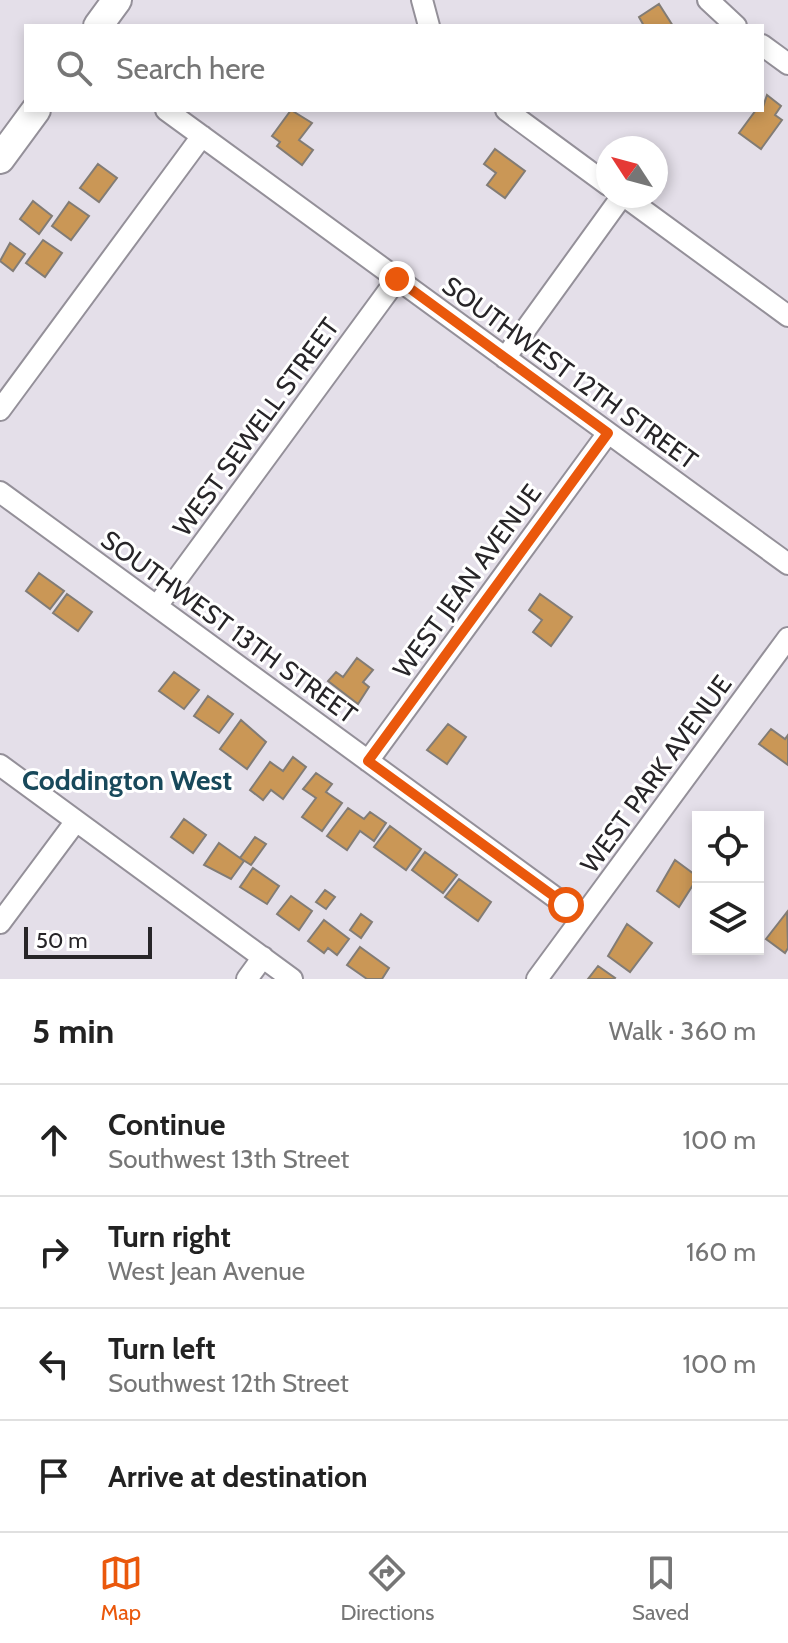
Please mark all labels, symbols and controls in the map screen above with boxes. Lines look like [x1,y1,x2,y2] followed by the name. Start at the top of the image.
[24,24,764,112] search box
[52,46,96,90] icon: search
[116,50,265,87] text: Search here
[596,136,668,208] north arrow
[379,261,415,297] route end
[436,270,704,476] street label: SOUTHWEST 12TH STREET
[166,312,346,542] street label: WEST SEWELL STREET
[386,478,548,684] street label: WEST JEAN AVENUE
[95,523,363,731] street label: SOUTHWEST 13TH STREET
[574,669,738,879] street label: WEST PARK AVENUE
[22,763,232,797] district label: Coddington West
[692,811,764,955] map controls
[692,811,764,883] button: locate
[692,883,764,955] button: layers
[548,887,584,923] route start
[24,923,152,959] scale bar
[36,927,88,954] text: 50 m
[32,1010,114,1052] text: 5 min
[609,1015,756,1047] text: Walk · 360 m
[108,1106,225,1143] text: Continue
[32,1118,76,1162] icon: ahead
[683,1124,756,1156] text: 100 m
[108,1143,349,1175] text: Southwest 13th Street
[108,1218,231,1255] text: Turn right
[32,1230,76,1274] icon: right
[686,1236,756,1268] text: 160 m
[108,1255,305,1287] text: West Jean Avenue
[108,1330,216,1367] text: Turn left
[32,1342,76,1386] icon: left
[683,1348,756,1380] text: 100 m
[108,1367,349,1399] text: Southwest 12th Street
[32,1454,76,1498] icon: arrive
[108,1458,368,1495] text: Arrive at destination
[99,1551,143,1626] tab: Map
[340,1551,434,1626] tab: Directions
[632,1551,689,1626] tab: Saved

